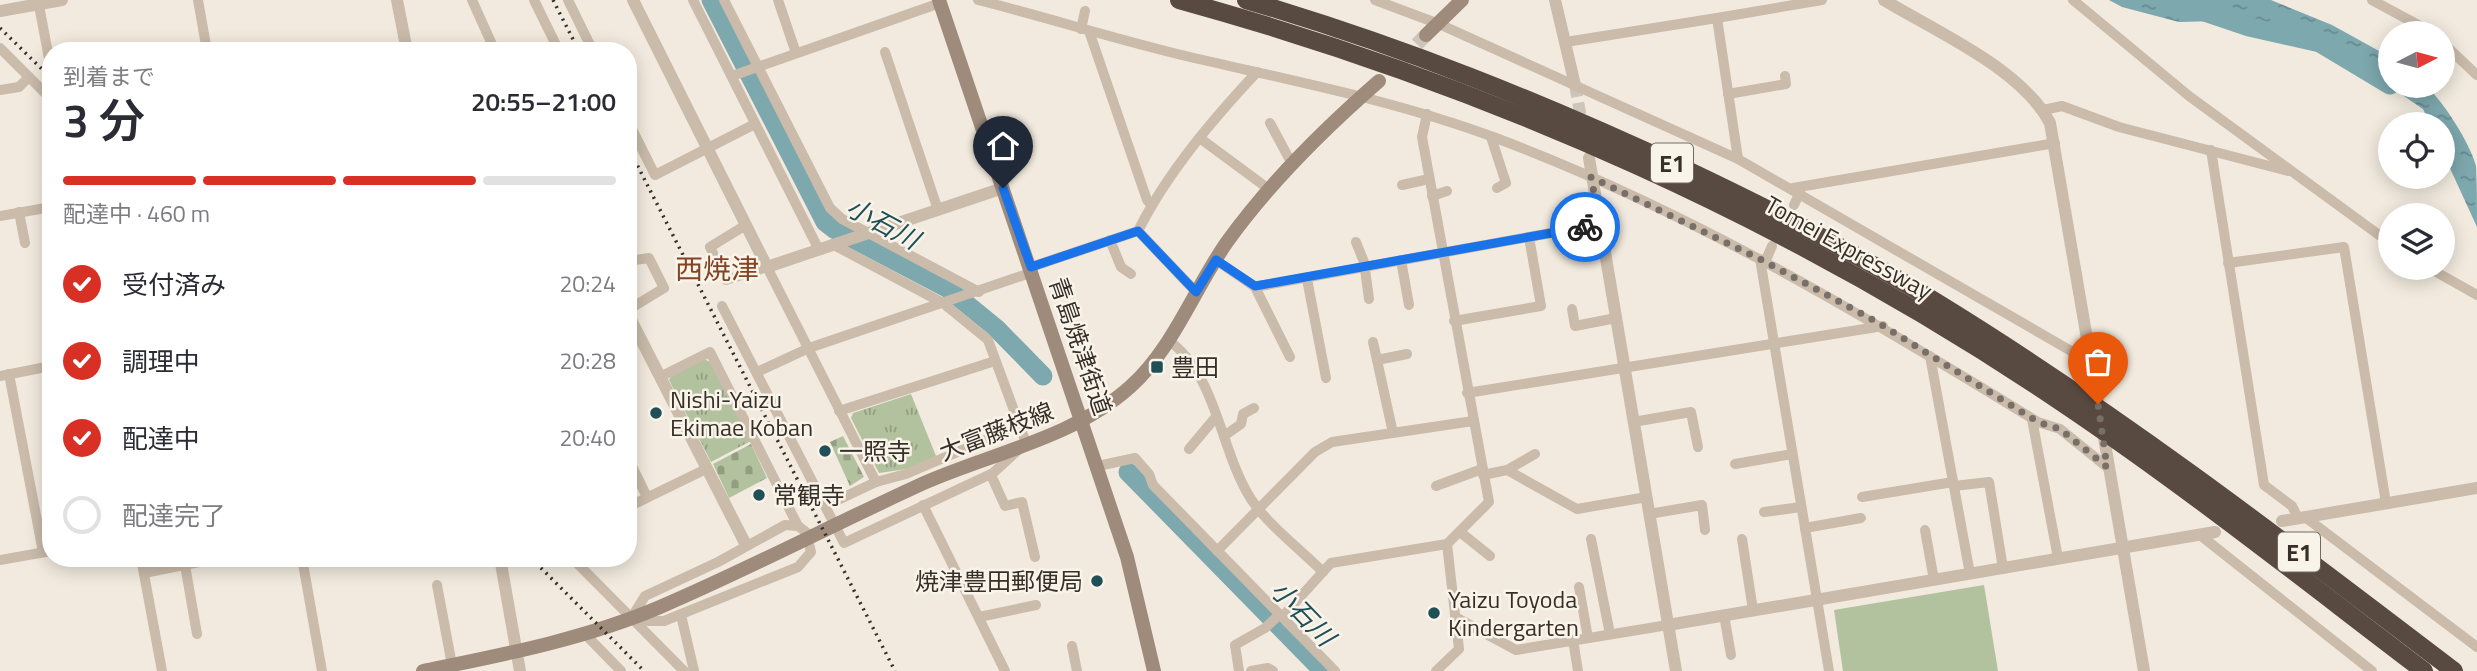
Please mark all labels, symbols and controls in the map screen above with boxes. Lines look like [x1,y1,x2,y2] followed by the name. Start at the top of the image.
[2378,21,2455,98] north arrow
[2378,21,2455,280] map controls
[63,59,155,94] text: 到着まで
[471,82,616,121] text: 20:55–21:00
[63,85,145,155] text: 3 分
[2378,112,2455,189] button: locate
[973,116,1033,188] pin
[984,127,1022,165] icon: home
[1651,144,1693,182] road number: E1
[1759,186,1940,308] street label: Tomei Expressway
[839,187,929,260] water label: 小石川
[1550,192,1620,262] courier
[63,196,210,231] text: 配達中 · 460 m
[2378,203,2455,280] button: layers
[1566,208,1604,246] icon: bike
[675,247,759,290] district label: 西焼津
[63,265,101,303] icon: check
[122,265,226,304] text: 受付済み
[559,266,616,301] text: 20:24
[1041,272,1121,420] street label: 青島焼津街道
[2068,332,2128,404] pin
[63,342,101,380] icon: check
[122,342,200,381] text: 調理中
[559,343,616,378] text: 20:28
[2079,343,2117,381] icon: bag
[1171,349,1219,385] place label: 豊田
[1149,359,1165,375] marker: 豊田
[670,381,813,445] place label: Nishi-Yaizu Ekimae Koban
[934,393,1058,469] street label: 大富藤枝線
[648,405,664,421] marker: Nishi-Yaizu Ekimae Koban
[63,419,101,457] icon: check
[122,419,200,458] text: 配達中
[559,420,616,455] text: 20:40
[839,433,911,469] place label: 一照寺
[817,443,833,459] marker: 一照寺
[773,477,845,513] place label: 常観寺
[751,487,767,503] marker: 常観寺
[122,496,226,535] text: 配達完了
[2278,532,2320,572] road number: E1
[915,563,1083,599] place label: 焼津豊田郵便局
[1262,571,1346,657] water label: 小石川
[1089,573,1105,589] marker: 焼津豊田郵便局
[1448,581,1579,645] place label: Yaizu Toyoda Kindergarten
[1426,605,1442,621] marker: Yaizu Toyoda Kindergarten

